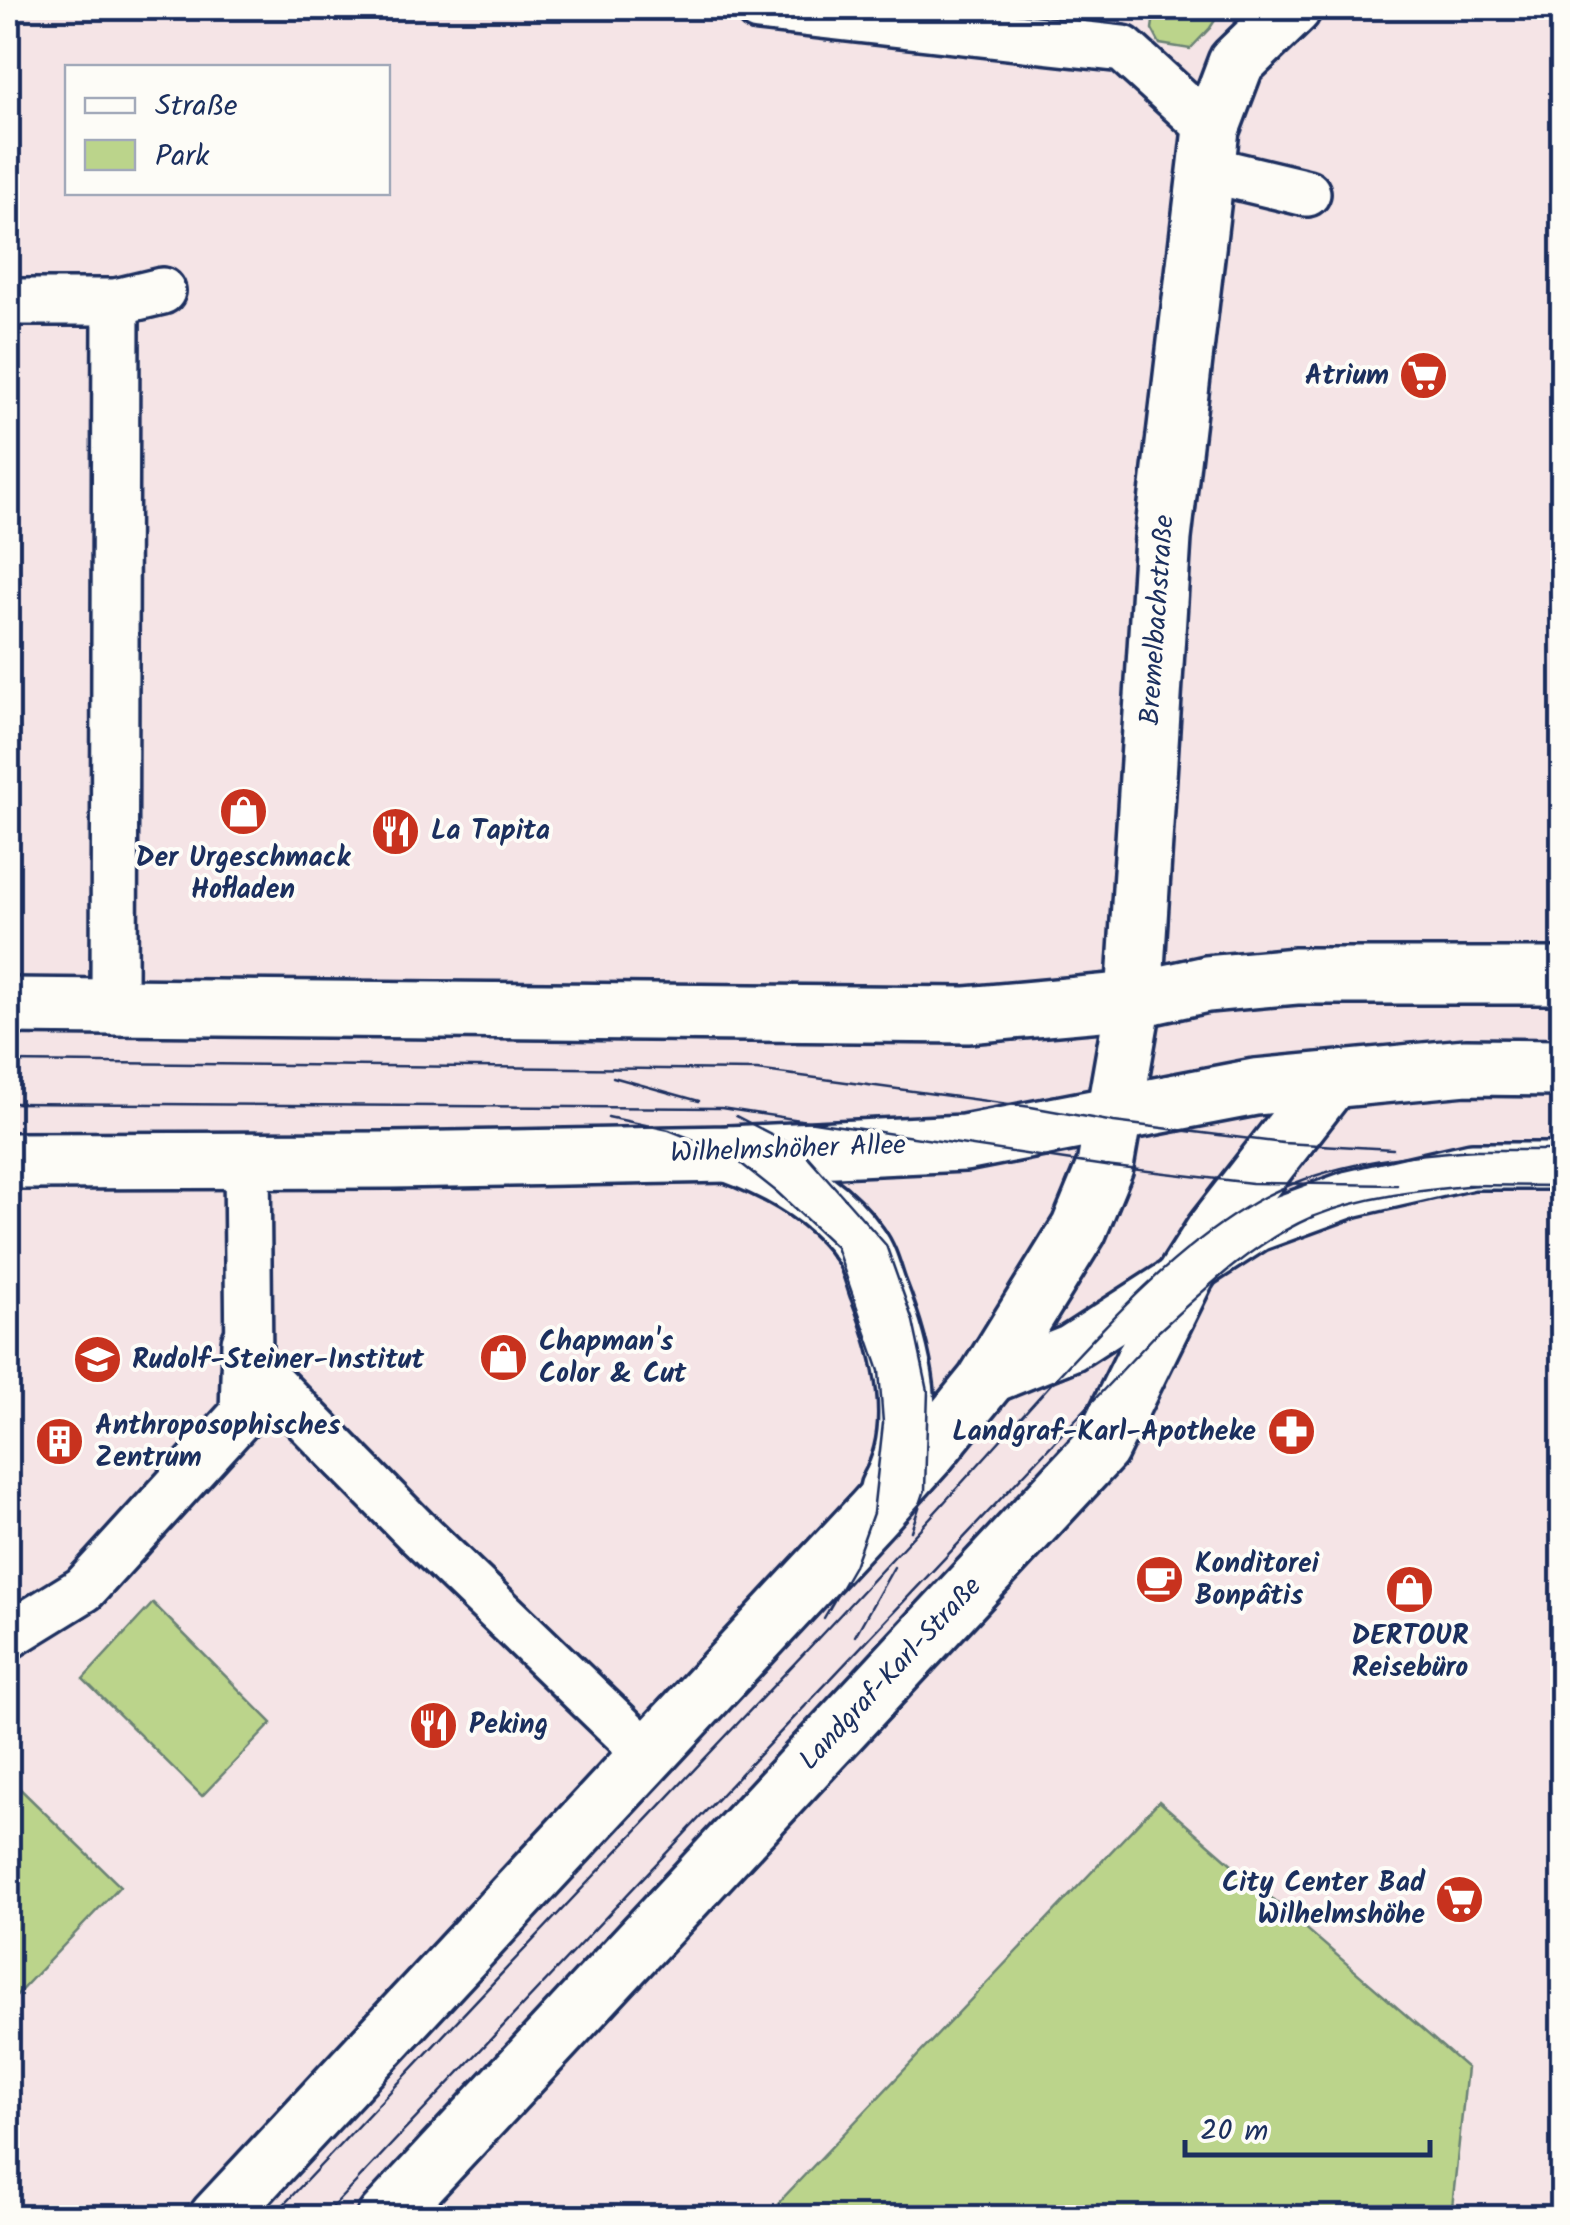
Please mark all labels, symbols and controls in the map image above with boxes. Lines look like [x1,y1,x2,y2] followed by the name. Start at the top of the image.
[65,65,390,195] legend
[155,83,238,131] text: Straße
[155,133,210,181] text: Park
[1398,350,1450,402] supermarket icon: Atrium
[1305,354,1389,399] place label: Atrium
[1128,513,1188,727] street label: Bremelbachstraße
[217,785,269,837] shop icon: Der Urgeschmack Hofladen
[370,805,422,857] restaurant icon: La Tapita
[431,809,550,854] place label: La Tapita
[136,836,351,913] place label: Der Urgeschmack Hofladen
[669,1123,907,1177] street label: Wilhelmshöher Allee
[539,1320,687,1397] place label: Chapman's Color & Cut
[478,1332,530,1384] shop icon: Chapman's Color & Cut
[71,1334,123,1386] school or university icon: Rudolf-Steiner-Institut
[132,1338,424,1383] place label: Rudolf-Steiner-Institut
[95,1404,341,1481] place label: Anthroposophisches Zentrum
[1265,1406,1317,1458] pharmacy icon: Landgraf-Karl-Apotheke
[952,1410,1256,1455] place label: Landgraf-Karl-Apotheke
[34,1416,86,1468] building icon: Anthroposophisches Zentrum
[1195,1542,1320,1619] place label: Konditorei Bonpâtis
[1134,1554,1186,1606] cafe icon: Konditorei Bonpâtis
[1384,1563,1436,1615] shop icon: DERTOUR Reisebüro
[789,1566,994,1782] street label: Landgraf-Karl-Straße
[1352,1614,1469,1691] place label: DERTOUR Reisebüro
[408,1699,460,1751] restaurant icon: Peking
[469,1703,548,1748] place label: Peking
[1222,1861,1426,1938] place label: City Center Bad Wilhelmshöhe
[1434,1873,1486,1925] supermarket icon: City Center Bad Wilhelmshöhe
[1185,2095,1430,2157] scale bar
[1200,2108,1268,2156] text: 20 m

